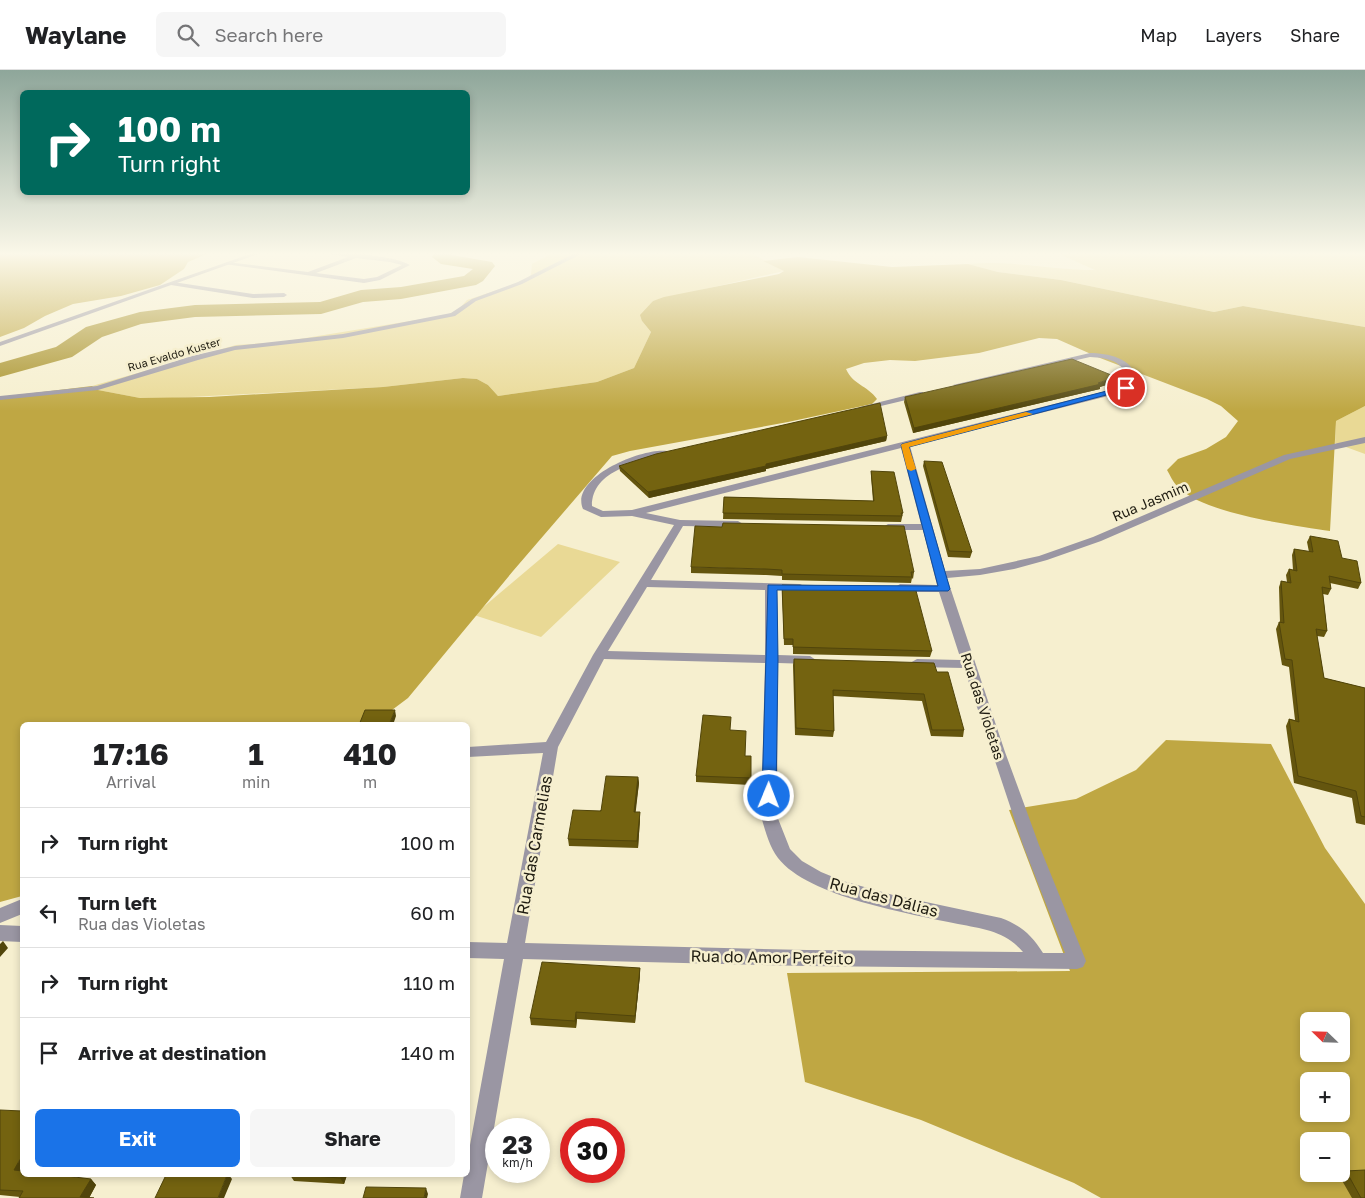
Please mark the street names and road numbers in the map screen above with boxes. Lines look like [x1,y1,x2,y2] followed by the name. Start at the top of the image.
[126,334,223,373] street label: Rua Evaldo Kuster
[1110,477,1190,525] street label: Rua Jasmim
[958,650,1008,762] street label: Rua das Violetas
[512,774,556,916] street label: Rua das Carmelias
[827,873,941,921] street label: Rua das Dálias
[690,946,854,968] street label: Rua do Amor Perfeito

